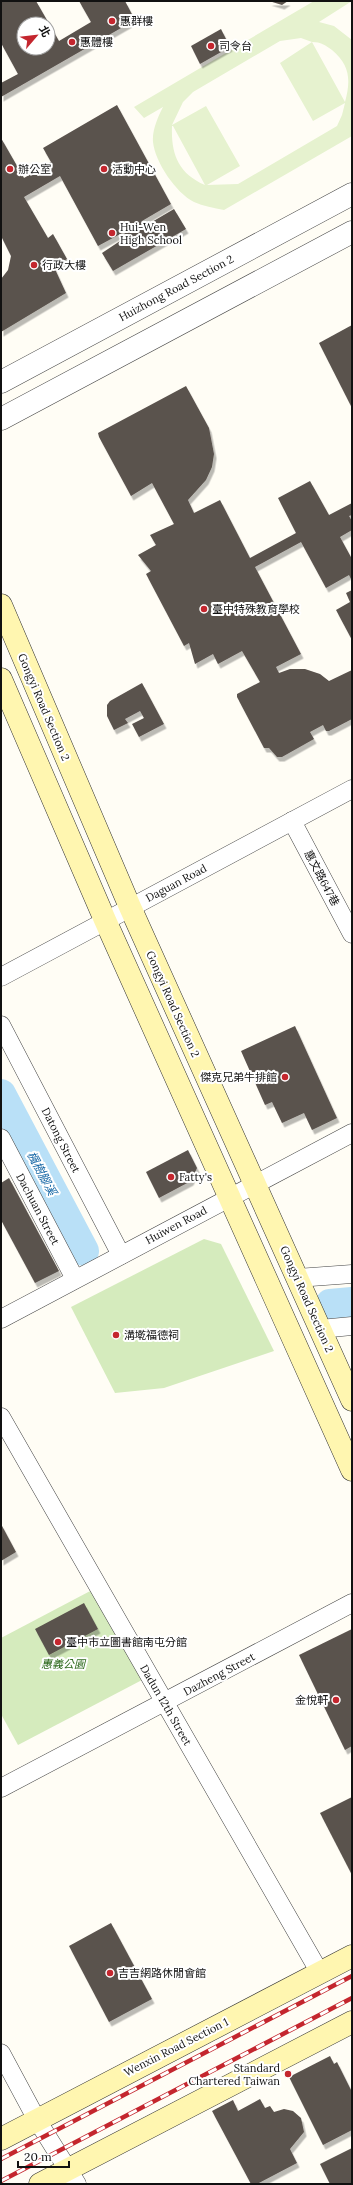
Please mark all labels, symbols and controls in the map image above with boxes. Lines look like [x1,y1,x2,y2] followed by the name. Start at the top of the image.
[120,14,153,28] place label: 惠群樓
[16,16,56,56] north arrow
[107,16,117,26] marker: 惠群樓
[36,23,54,39] text: 北
[80,35,113,49] place label: 惠體樓
[67,37,77,47] marker: 惠體樓
[219,39,252,53] place label: 司令台
[206,41,216,51] marker: 司令台
[18,162,51,176] place label: 辦公室
[112,162,156,176] place label: 活動中心
[5,164,15,174] marker: 辦公室
[99,164,109,174] marker: 活動中心
[120,220,182,247] place label: Hui-Wen High School
[107,228,117,238] marker: Hui-Wen High School
[116,252,236,324] street label: Huizhong Road Section 2
[42,258,86,272] place label: 行政大樓
[29,260,39,270] marker: 行政大樓
[212,602,300,616] place label: 臺中特殊教育學校
[199,604,209,614] marker: 臺中特殊教育學校
[15,651,73,763] street label: Gongyi Road Section 2
[301,848,343,908] street label: 惠文路647巷
[143,861,209,905] street label: Daguan Road
[143,949,203,1060] street label: Gongyi Road Section 2
[200,1070,277,1084] place label: 傑克兄弟牛排館
[280,1072,290,1082] marker: 傑克兄弟牛排館
[39,1105,84,1176] street label: Datong Street
[24,1148,61,1199] water label: 楓樹腳溪
[179,1170,212,1184] place label: Fatty's
[13,1171,63,1248] street label: Dachuan Street
[166,1172,176,1182] marker: Fatty's
[143,1203,210,1247] street label: Huiwen Road
[277,1244,337,1355] street label: Gongyi Road Section 2
[124,1328,179,1342] place label: 溝墘福德祠
[111,1330,121,1340] marker: 溝墘福德祠
[66,1635,187,1649] place label: 臺中市立圖書館南屯分館
[53,1637,63,1647] marker: 臺中市立圖書館南屯分館
[181,1649,258,1699] street label: Dazheng Street
[41,1657,87,1671] park label: 惠義公園
[137,1662,195,1749] street label: Dadun 12th Street
[295,1693,329,1707] place label: 金悅軒
[331,1695,341,1705] marker: 金悅軒
[118,1966,206,1980] place label: 吉吉網路休閒會館
[105,1968,115,1978] marker: 吉吉網路休閒會館
[121,2015,231,2079] street label: Wenxin Road Section 1
[188,2061,280,2088] place label: Standard Chartered Taiwan
[283,2069,293,2079] marker: Standard Chartered Taiwan
[18,2143,69,2169] scale bar
[24,2149,52,2164] text: 20 m

